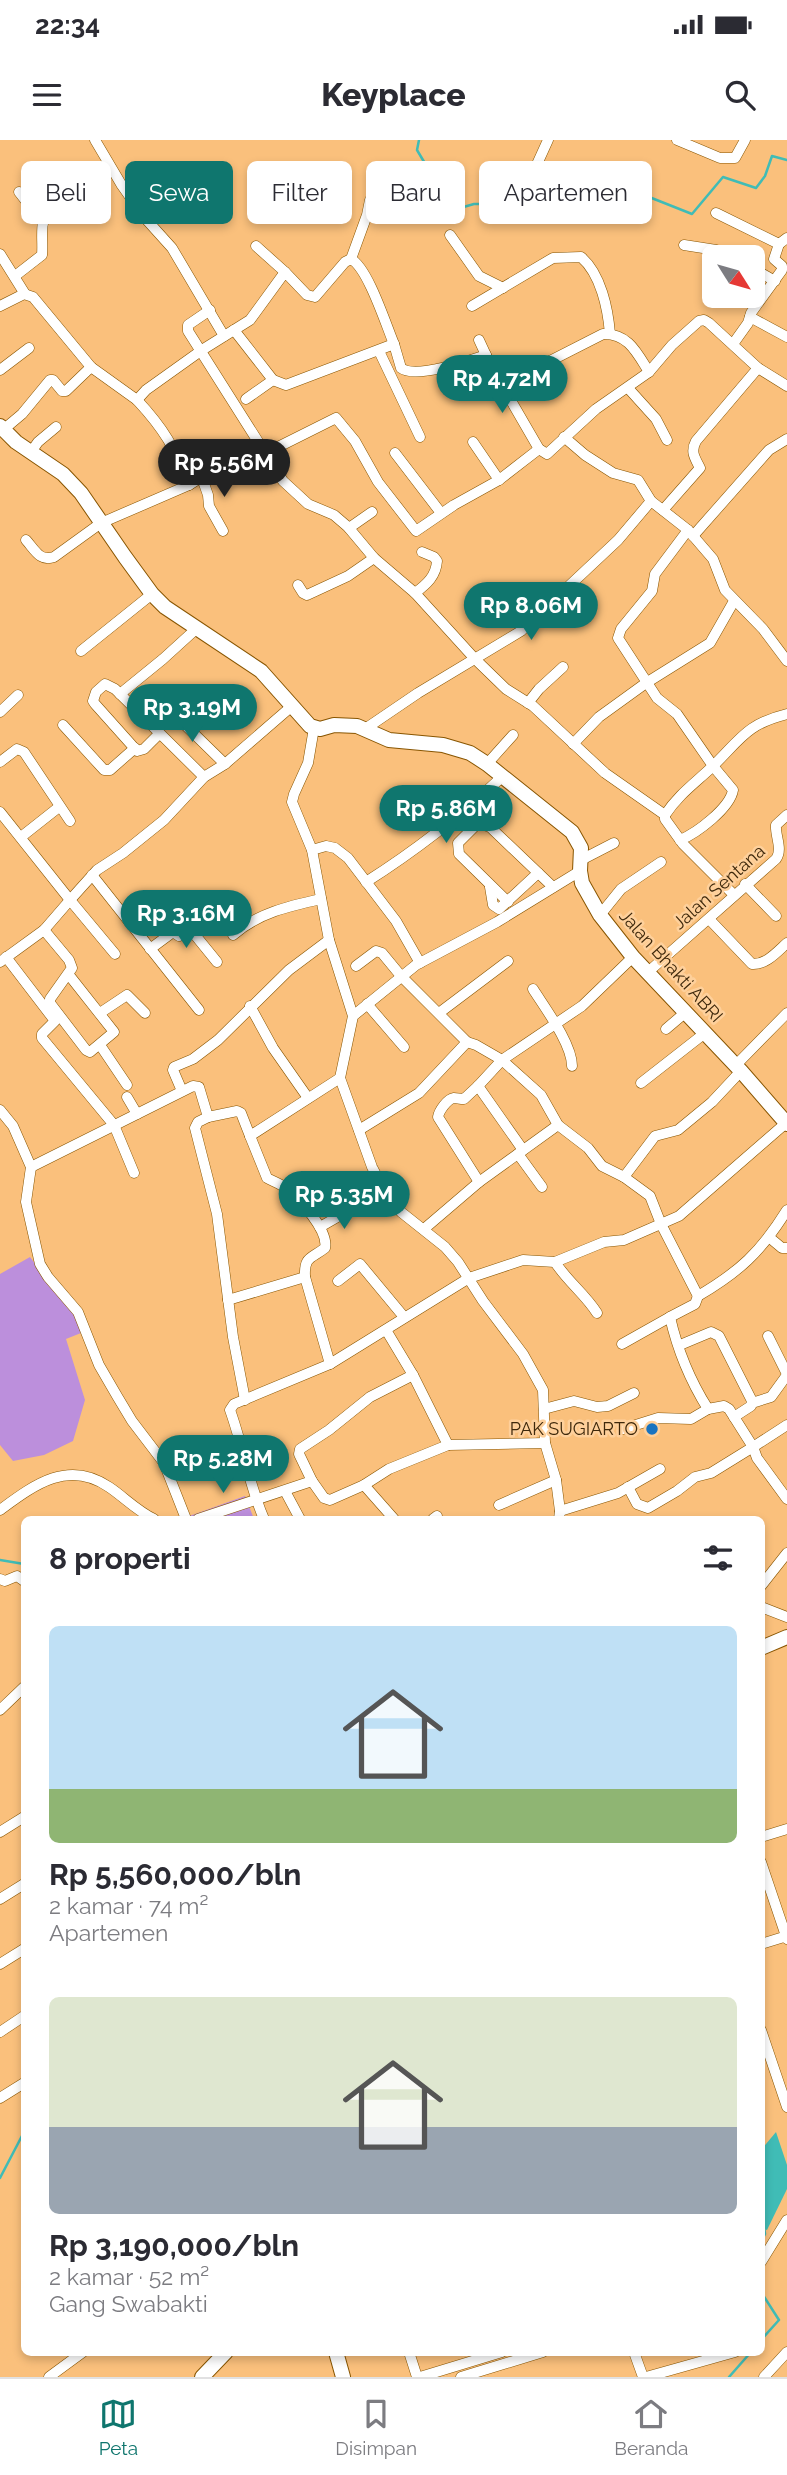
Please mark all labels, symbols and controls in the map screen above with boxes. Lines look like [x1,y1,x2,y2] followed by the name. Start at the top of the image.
[35,10,100,40] text: 22:34
[28,76,66,114] icon: menu
[321,76,466,113] text: Keyplace
[721,76,759,114] icon: search
[21,161,111,224] chip: Beli
[125,161,233,224] chip: Sewa
[247,161,352,224] chip: Filter
[366,161,465,224] chip: Baru
[479,161,652,224] chip: Apartemen
[702,245,765,308] north arrow
[702,245,765,308] map controls
[430,356,574,415] pin: Rp 4.72M
[453,364,551,391] text: Rp 4.72M
[152,440,296,499] pin: Rp 5.56M
[174,448,274,475] text: Rp 5.56M
[459,582,603,642] pin: Rp 8.06M
[480,591,582,618] text: Rp 8.06M
[120,684,264,744] pin: Rp 3.19M
[143,693,241,720] text: Rp 3.19M
[374,786,518,845] pin: Rp 5.86M
[396,794,496,821] text: Rp 5.86M
[668,840,769,933] street label: Jalan Sentana
[114,890,258,950] pin: Rp 3.16M
[137,899,235,926] text: Rp 3.16M
[615,905,727,1026] street label: Jalan Bhakti ABRI
[272,1172,416,1231] pin: Rp 5.35M
[295,1180,393,1207] text: Rp 5.35M
[510,1418,638,1439] place label: PAK SUGIARTO
[644,1421,660,1437] marker: PAK SUGIARTO
[151,1436,295,1495] pin: Rp 5.28M
[173,1444,273,1471] text: Rp 5.28M
[699,1539,737,1577] icon: filters
[49,1541,191,1576] text: 8 properti
[330,1671,456,1797] icon: home
[49,1857,301,1892] text: Rp 5,560,000/bln
[49,1892,208,1919] text: 2 kamar · 74 m²
[49,1919,168,1946] text: Apartemen
[330,2042,456,2168] icon: home
[49,2228,299,2263] text: Rp 3,190,000/bln
[49,2263,209,2290] text: 2 kamar · 52 m²
[49,2290,208,2317] text: Gang Swabakti
[99,2395,138,2459] tab: Peta
[335,2395,417,2459] tab: Disimpan
[614,2395,688,2459] tab: Beranda

